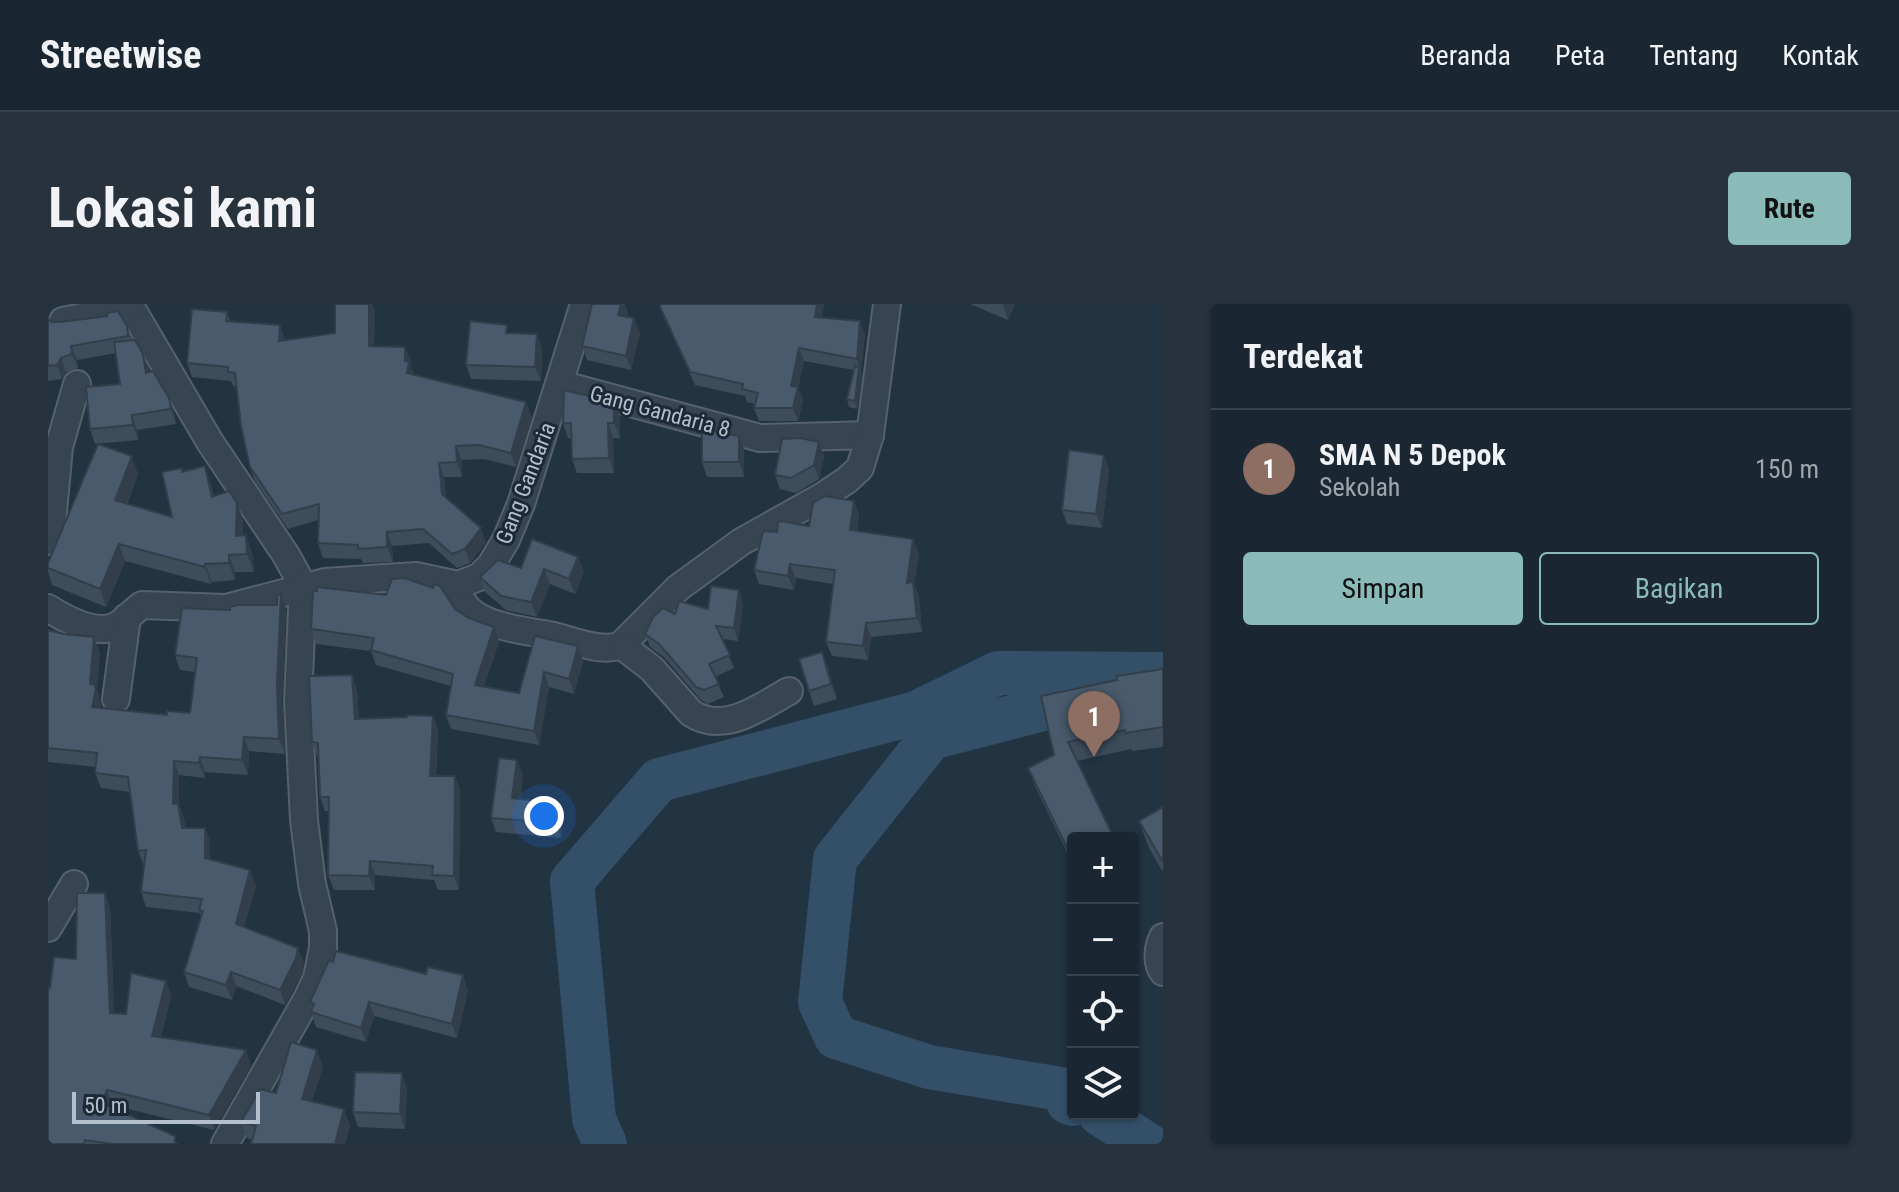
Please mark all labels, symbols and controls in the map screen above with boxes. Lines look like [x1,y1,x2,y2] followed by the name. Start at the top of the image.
[40,33,201,77] text: Streetwise
[1420,39,1511,72] text: Beranda
[1555,39,1605,72] text: Peta
[1649,39,1738,72] text: Tentang
[1782,39,1859,72] text: Kontak
[1728,172,1851,245] button: Rute
[48,175,317,241] text: Lokasi kami
[1243,336,1363,376] text: Terdekat
[587,381,733,442] street label: Gang Gandaria 8
[491,419,560,547] street label: Gang Gandaria
[1319,437,1506,472] text: SMA N 5 Depok
[1262,454,1276,484] text: 1
[1755,454,1819,484] text: 150 m
[1319,472,1400,502] text: Sekolah
[1243,552,1523,625] button: Simpan
[1539,552,1819,625] button: Bagikan
[1068,691,1120,757] pin: 1
[524,796,564,836] your location
[1067,832,1139,1120] map controls
[1067,832,1139,904] button: +
[1067,904,1139,976] button: −
[1067,976,1139,1048] button: locate
[1067,1048,1139,1120] button: layers
[72,1088,260,1124] scale bar
[84,1093,127,1118] text: 50 m

